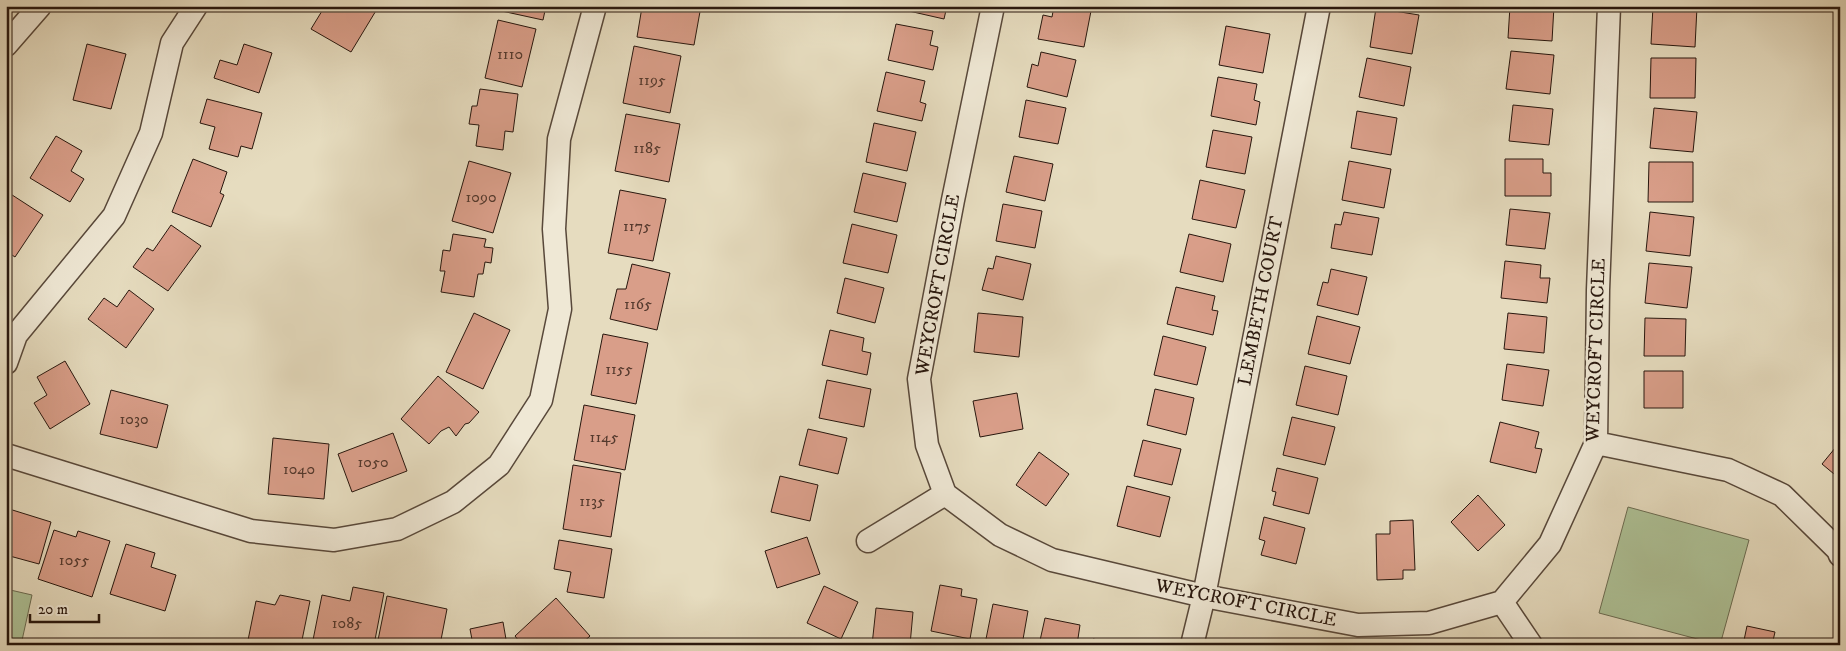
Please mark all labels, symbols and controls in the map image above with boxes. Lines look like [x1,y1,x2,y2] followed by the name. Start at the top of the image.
[497,44,523,64] house number: 1110
[638,70,666,90] house number: 1195
[633,138,661,158] house number: 1185
[465,187,497,207] house number: 1090
[911,192,965,379] street label: WEYCROFT CIRCLE
[1233,214,1289,388] street label: LEMBETH COURT
[623,216,651,236] house number: 1175
[1581,258,1611,443] street label: WEYCROFT CIRCLE
[624,294,652,314] house number: 1165
[605,359,633,379] house number: 1155
[119,409,149,429] house number: 1030
[590,427,618,447] house number: 1145
[358,452,389,472] house number: 1050
[283,459,315,479] house number: 1040
[579,491,605,511] house number: 1135
[59,550,89,570] house number: 1055
[1152,574,1339,632] street label: WEYCROFT CIRCLE
[30,591,99,623] scale bar
[38,600,68,619] text: 20 m
[332,613,362,633] house number: 1085

